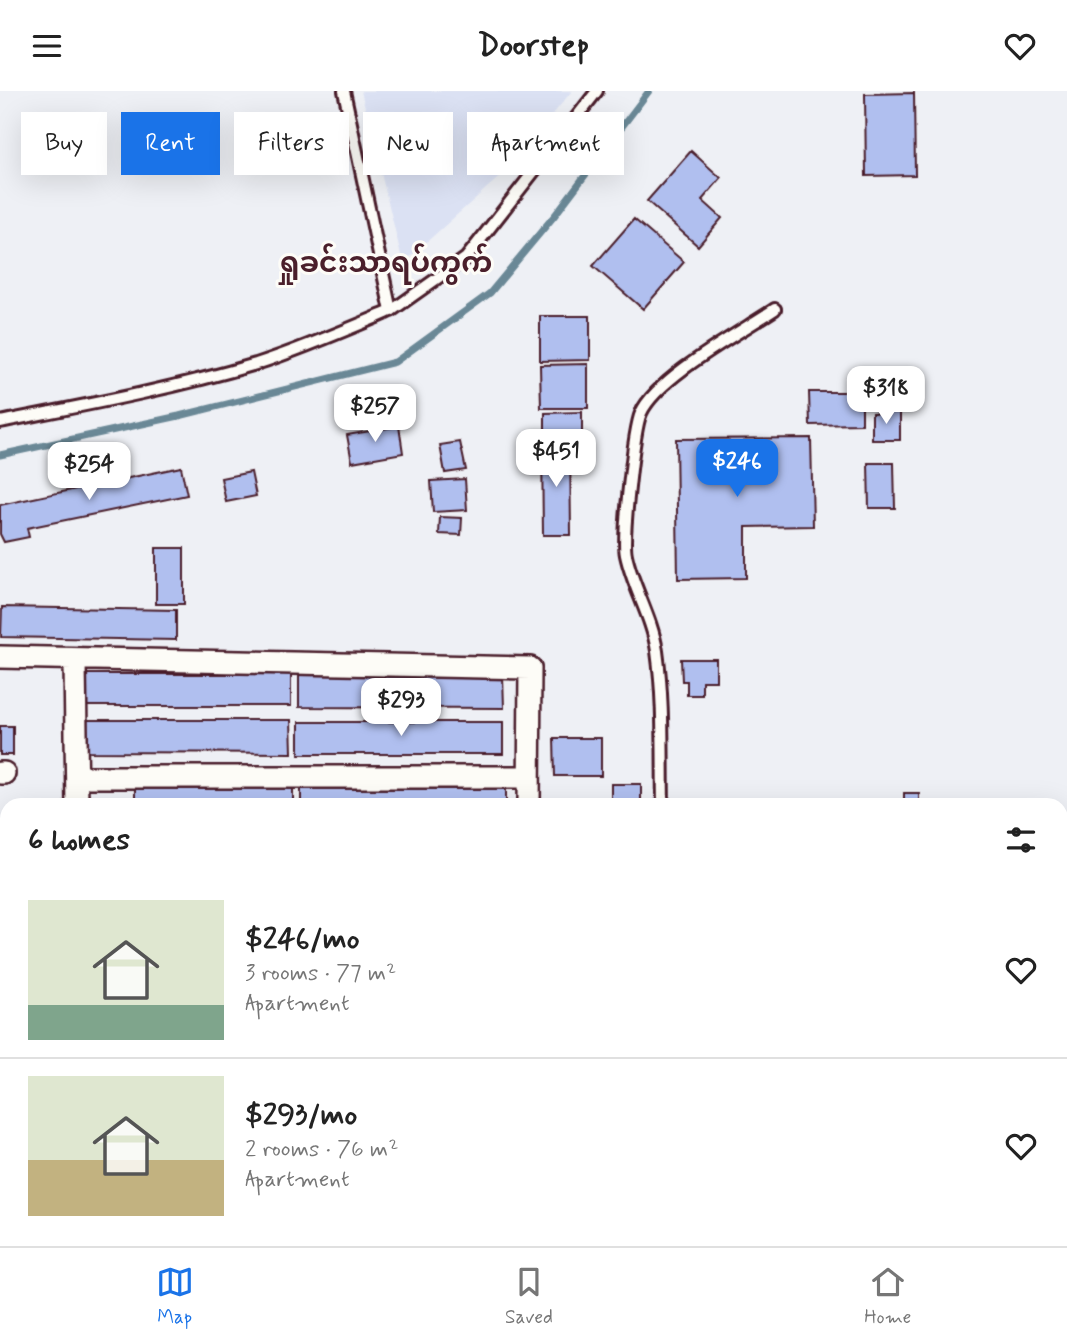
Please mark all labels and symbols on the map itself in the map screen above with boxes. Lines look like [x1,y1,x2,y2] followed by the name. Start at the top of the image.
[278,243,492,285] district label: ရှုခင်းသာရပ်ကွက်
[845,367,927,426] pin: $318
[334,385,416,444] pin: $257
[515,429,597,489] pin: $451
[696,439,778,499] pin: $246
[48,443,130,502] pin: $254
[360,679,442,738] pin: $293

